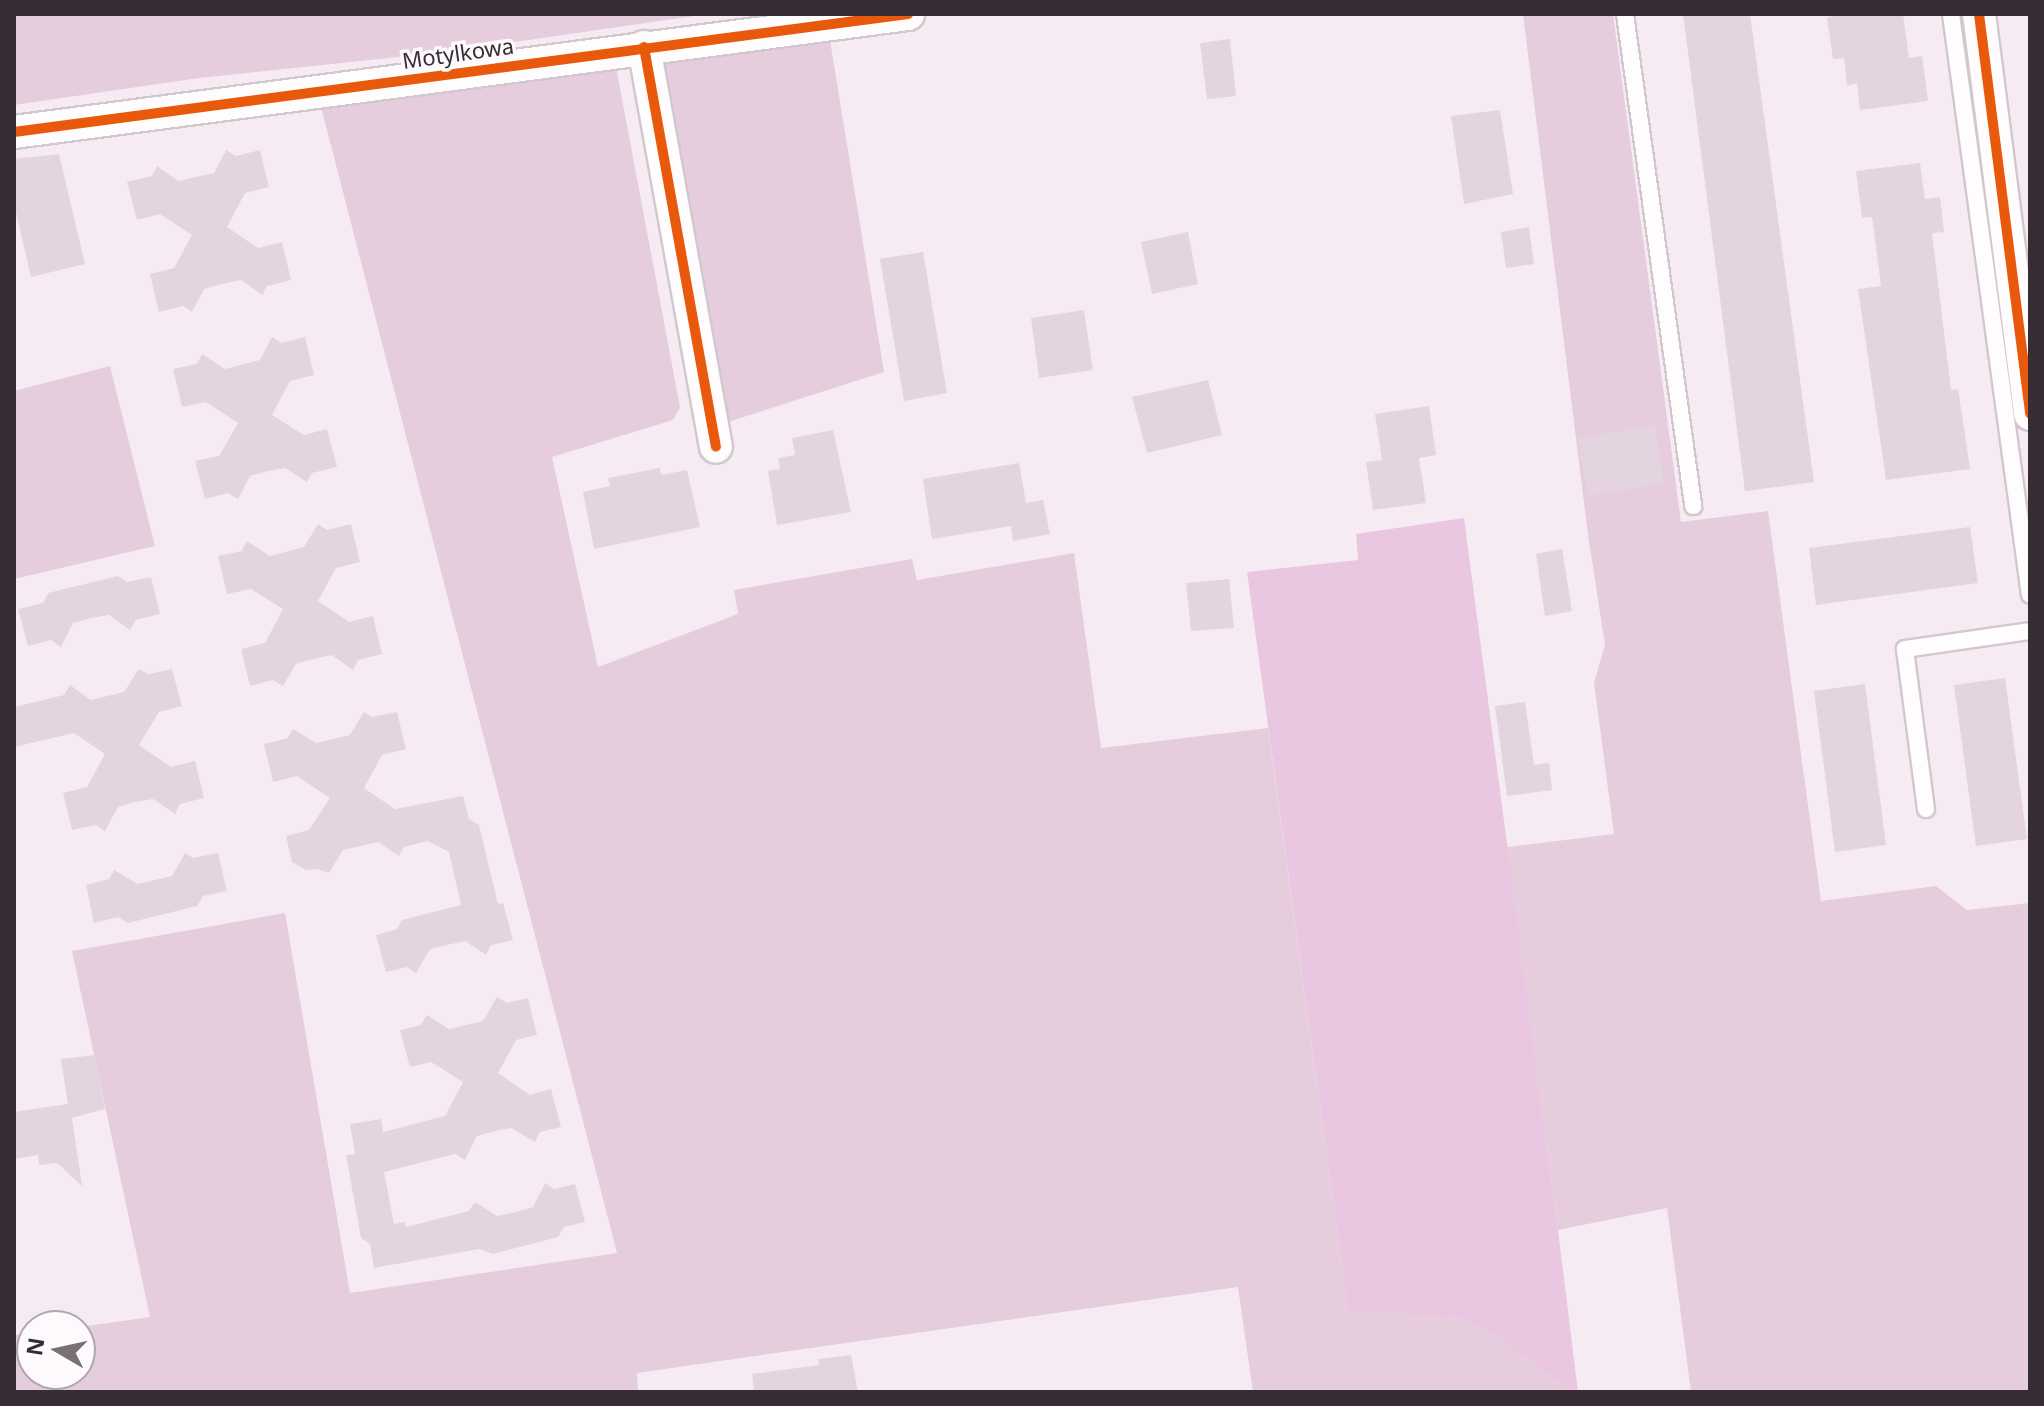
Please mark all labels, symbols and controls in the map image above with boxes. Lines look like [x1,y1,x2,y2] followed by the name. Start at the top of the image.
[401,32,515,74] street label: Motylkowa
[16,1310,96,1390] north arrow
[18,1335,50,1358] text: N

